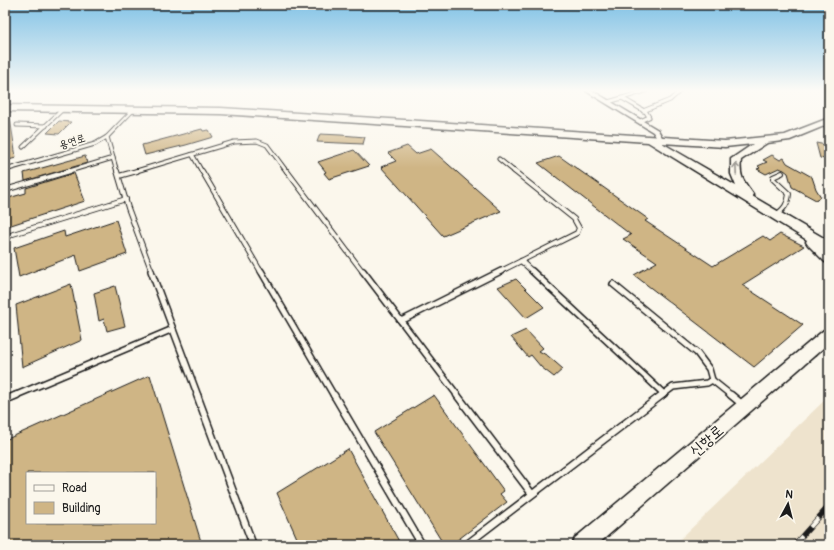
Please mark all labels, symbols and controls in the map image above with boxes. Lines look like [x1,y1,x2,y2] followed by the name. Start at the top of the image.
[58,131,87,152] street label: 용연로
[732,163,740,176] one-way arrow
[686,421,728,461] street label: 신항로
[26,472,156,524] legend
[62,481,87,496] text: Road
[768,484,808,524] north arrow
[785,488,794,502] text: N
[62,501,101,516] text: Building

